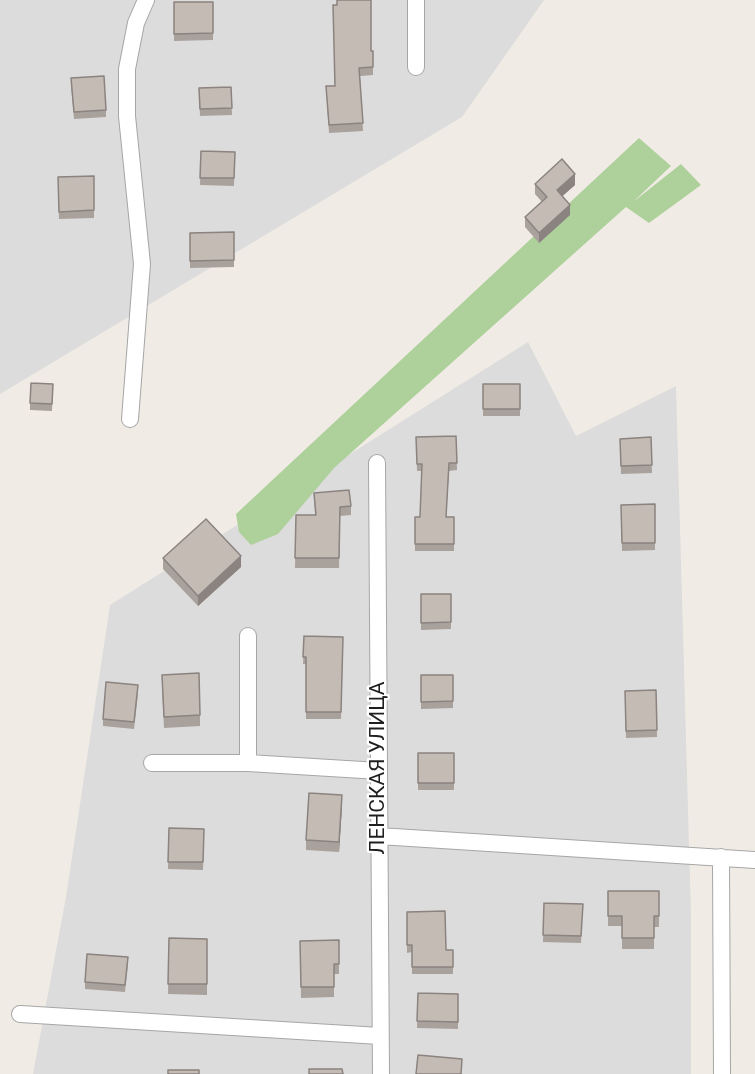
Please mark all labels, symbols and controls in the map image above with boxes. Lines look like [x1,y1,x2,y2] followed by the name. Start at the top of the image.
[366,682,392,854] street label: ЛЕНСКАЯ УЛИЦА

